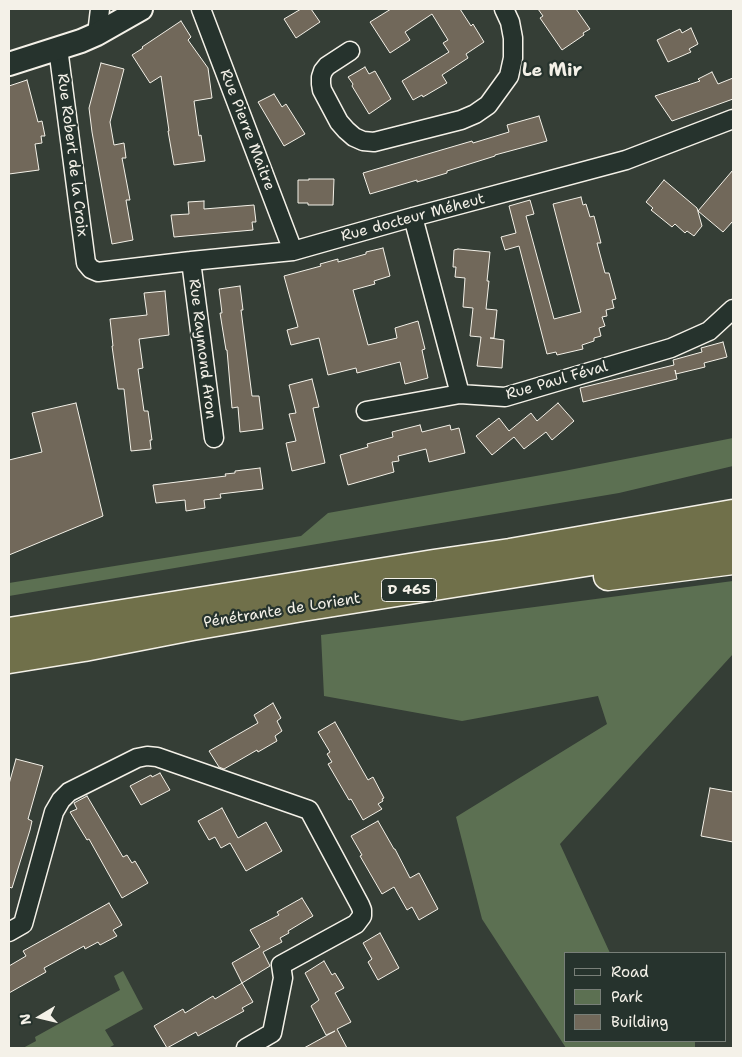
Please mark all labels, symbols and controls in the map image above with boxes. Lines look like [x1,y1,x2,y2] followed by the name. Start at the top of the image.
[522,60,582,82] district label: Le Mir
[216,67,278,193] street label: Rue Pierre Maitre
[53,72,91,238] street label: Rue Robert de la Croix
[339,190,487,246] street label: Rue docteur Méheut
[184,278,220,420] street label: Rue Raymond Aron
[504,358,610,404] street label: Rue Paul Féval
[382,578,436,602] road number: D 465
[202,590,362,632] street label: Pénétrante de Lorient
[564,952,727,1042] legend
[611,962,649,982] text: Road
[611,987,643,1007] text: Park
[15,992,65,1042] north arrow
[15,1012,35,1026] text: N
[611,1012,668,1032] text: Building

